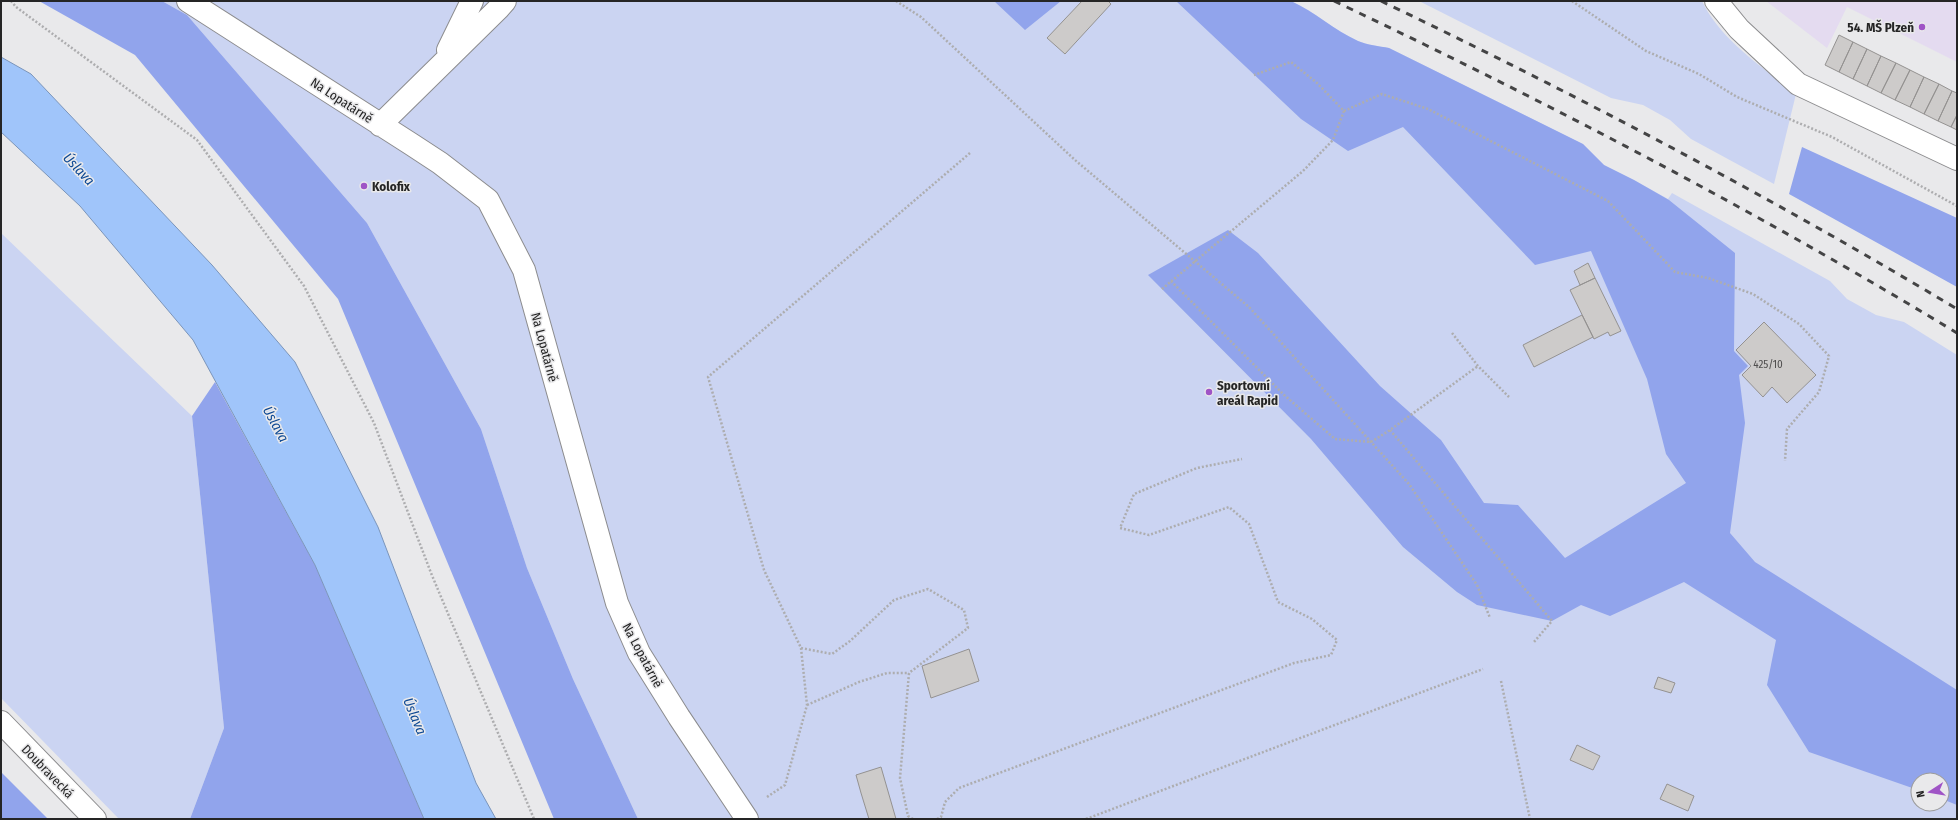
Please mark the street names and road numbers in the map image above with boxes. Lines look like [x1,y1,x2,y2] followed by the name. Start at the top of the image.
[308,75,376,126] street label: Na Lopatárně
[528,311,561,383] street label: Na Lopatárně
[619,620,666,690] street label: Na Lopatárně
[18,742,77,801] street label: Doubravecká

